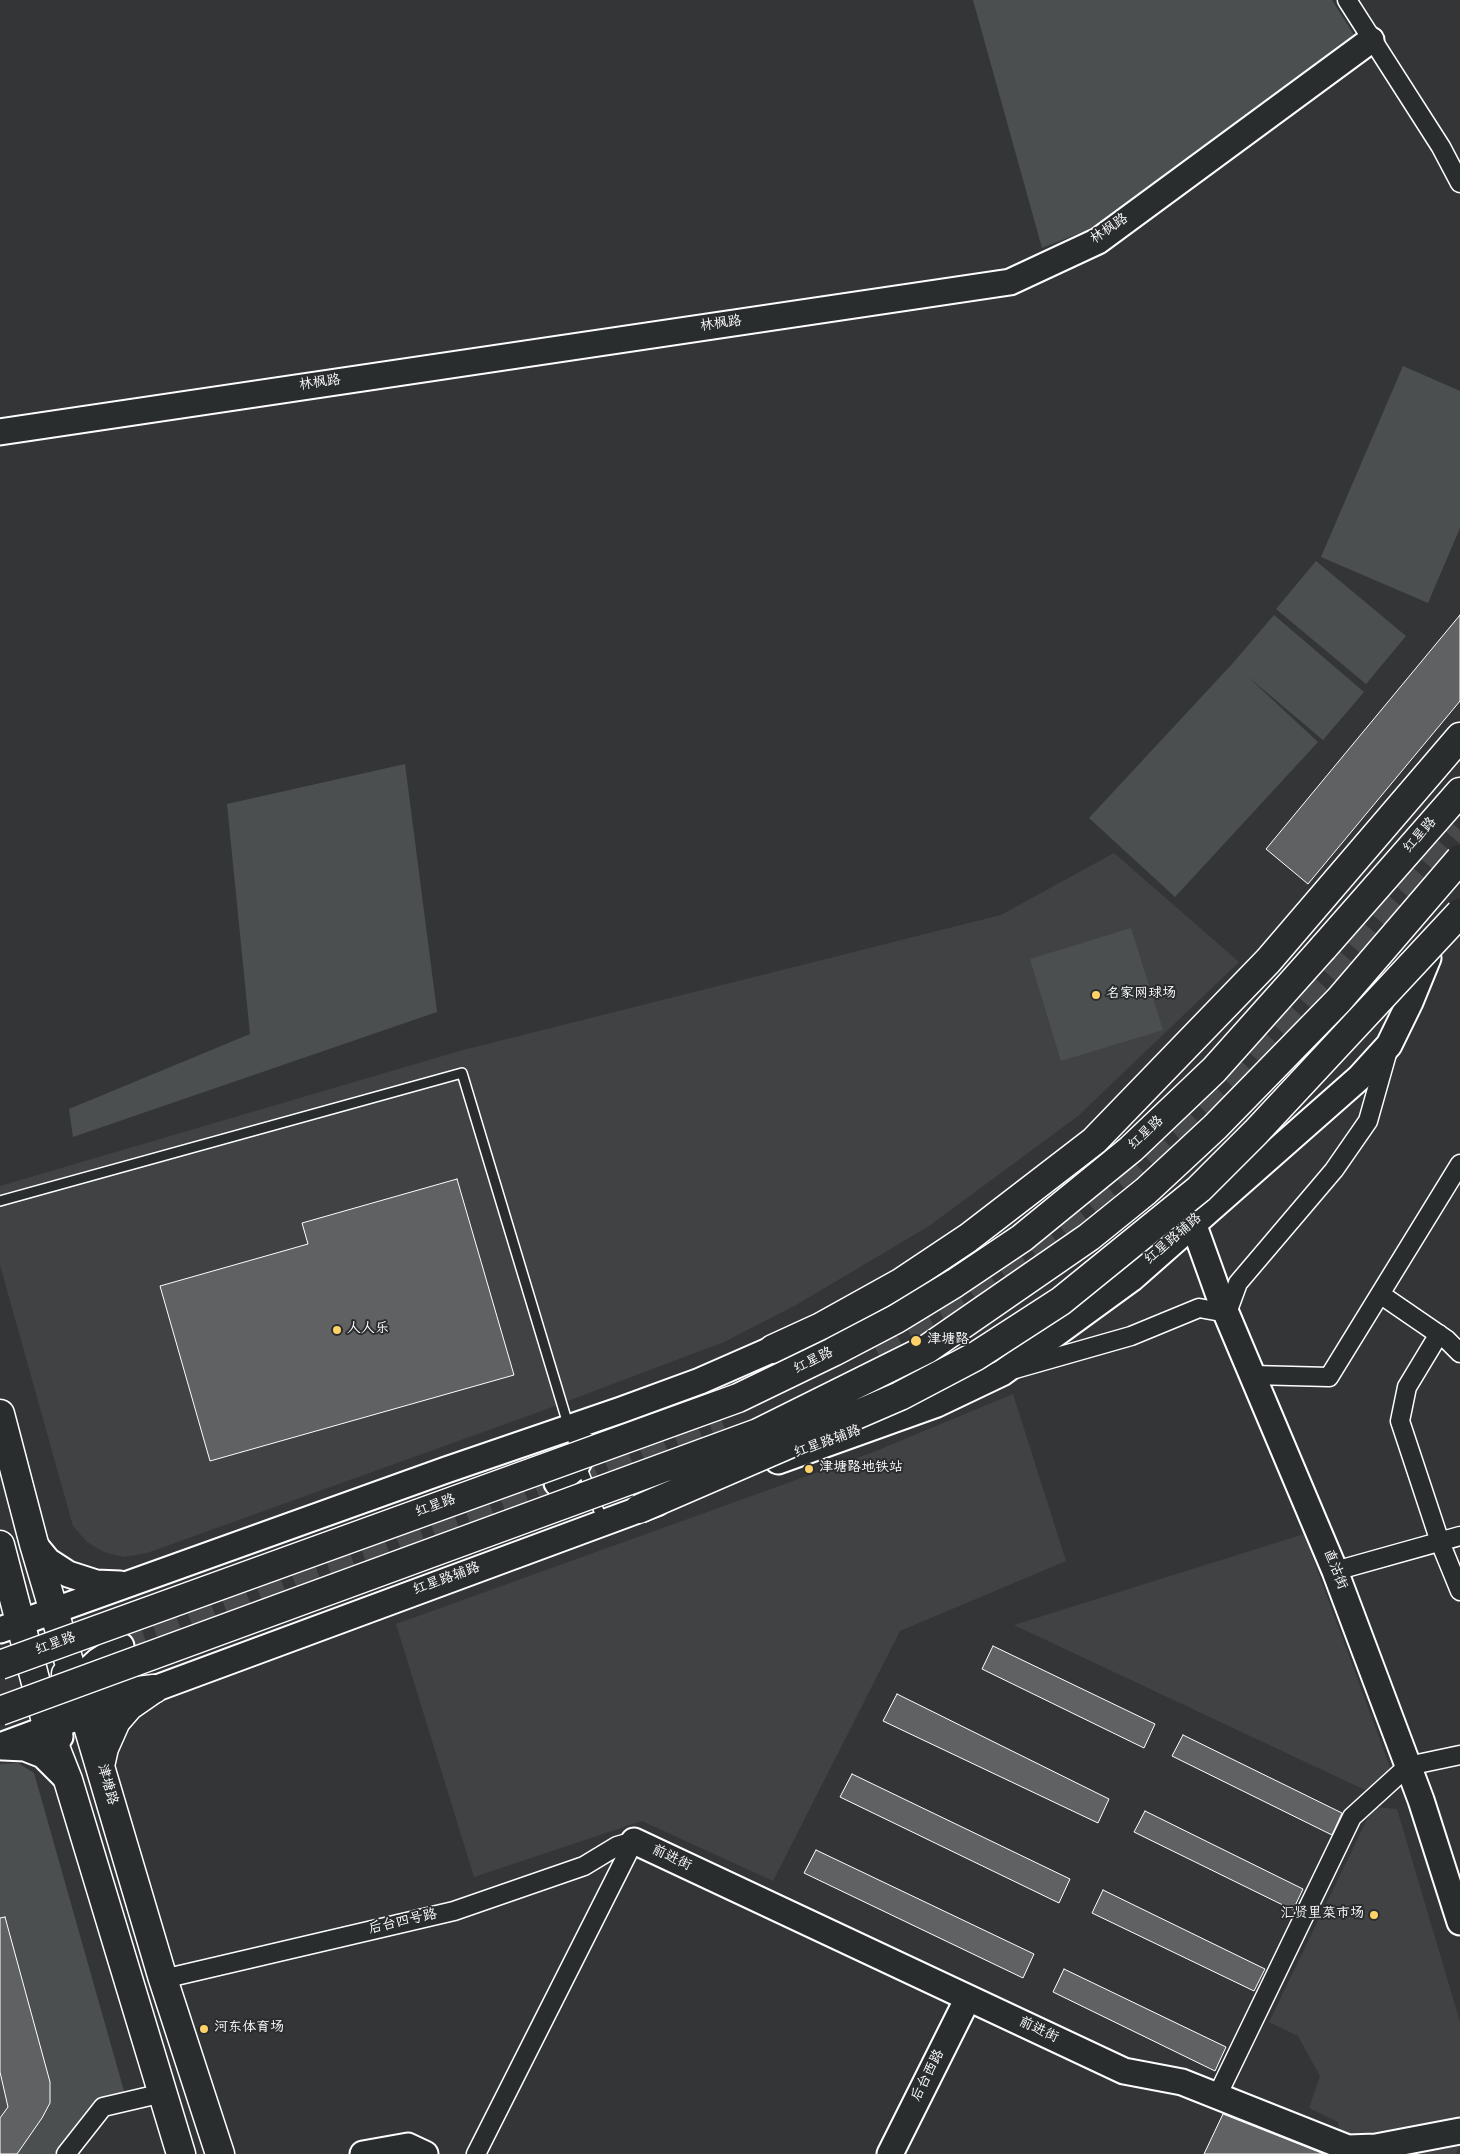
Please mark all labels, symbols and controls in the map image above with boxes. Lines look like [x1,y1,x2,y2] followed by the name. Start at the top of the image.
[1088,211,1132,249] street label: 林枫路
[699,314,743,336] street label: 林枫路
[298,373,342,395] street label: 林枫路
[1401,815,1441,857] street label: 红星路
[1106,987,1176,1003] place label: 名家网球场
[1090,989,1102,1001] marker: 名家网球场
[1126,1114,1168,1154] street label: 红星路
[1142,1211,1206,1269] street label: 红星路辅路
[347,1322,389,1338] place label: 人人乐
[331,1324,343,1336] marker: 人人乐
[927,1333,969,1349] place label: 津塘路
[909,1334,923,1348] marker: 津塘路
[791,1345,837,1379] street label: 红星路
[792,1423,864,1463] street label: 红星路辅路
[819,1461,903,1477] place label: 津塘路地铁站
[803,1463,815,1475] marker: 津塘路地铁站
[413,1492,459,1522] street label: 红星路
[1318,1547,1350,1593] street label: 直沽街
[411,1560,483,1600] street label: 红星路辅路
[33,1630,79,1660] street label: 红星路
[92,1762,120,1808] street label: 津塘路
[648,1843,694,1875] street label: 前进街
[367,1907,439,1939] street label: 后台四号路
[1280,1907,1364,1923] place label: 汇贤里菜市场
[1368,1909,1380,1921] marker: 汇贤里菜市场
[1015,2015,1061,2047] street label: 前进街
[214,2021,284,2037] place label: 河东体育场
[198,2023,210,2035] marker: 河东体育场
[909,2047,949,2105] street label: 后台西路

